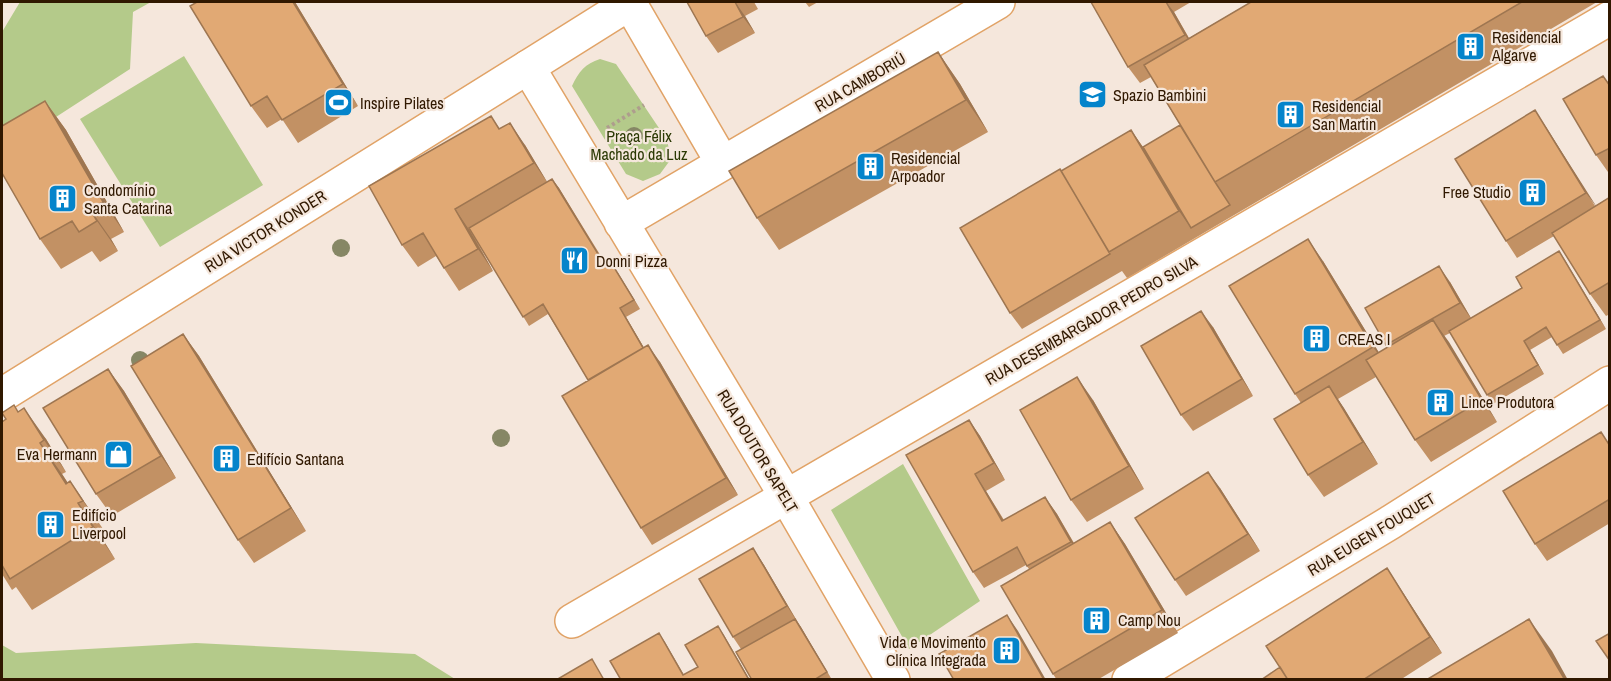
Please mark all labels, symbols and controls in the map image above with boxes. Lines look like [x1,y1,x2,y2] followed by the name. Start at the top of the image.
[1491,26,1561,66] place label: Residencial Algarve
[1455,30,1487,62] building icon: Residencial Algarve
[811,47,909,117] street label: RUA CAMBORIÚ
[1076,79,1108,111] school or university icon: Spazio Bambini
[1113,84,1206,106] place label: Spazio Bambini
[323,87,355,119] sports icon: Inspire Pilates
[360,92,444,114] place label: Inspire Pilates
[1312,95,1381,135] place label: Residencial San Martin
[1275,99,1307,131] building icon: Residencial San Martin
[590,125,688,165] park label: Praça Félix Machado da Luz
[890,147,960,187] place label: Residencial Arpoador
[854,151,886,183] building icon: Residencial Arpoador
[1516,176,1548,208] building icon: Free Studio
[84,179,173,219] place label: Condomínio Santa Catarina
[1442,181,1511,203] place label: Free Studio
[47,183,79,215] building icon: Condomínio Santa Catarina
[200,184,331,277] street label: RUA VICTOR KONDER
[559,245,591,277] restaurant icon: Donni Pizza
[596,250,668,272] place label: Donni Pizza
[981,250,1201,390] street label: RUA DESEMBARGADOR PEDRO SILVA
[1301,323,1333,355] building icon: CREAS I
[1338,328,1391,350] place label: CREAS I
[712,385,804,517] street label: RUA DOUTOR SAPELT
[1424,386,1456,418] building icon: Lince Produtora
[1461,391,1555,413] place label: Lince Produtora
[102,438,134,470] shop icon: Eva Hermann
[17,443,97,465] place label: Eva Hermann
[210,443,242,475] building icon: Edifício Santana
[247,448,345,470] place label: Edifício Santana
[1303,487,1439,581] street label: RUA EUGEN FOUQUET
[72,504,126,544] place label: Edifício Liverpool
[35,508,67,540] building icon: Edifício Liverpool
[1081,604,1113,636] building icon: Camp Nou
[1118,609,1181,631] place label: Camp Nou
[880,631,987,671] place label: Vida e Movimento Clínica Integrada
[991,635,1023,667] building icon: Vida e Movimento Clínica Integrada

